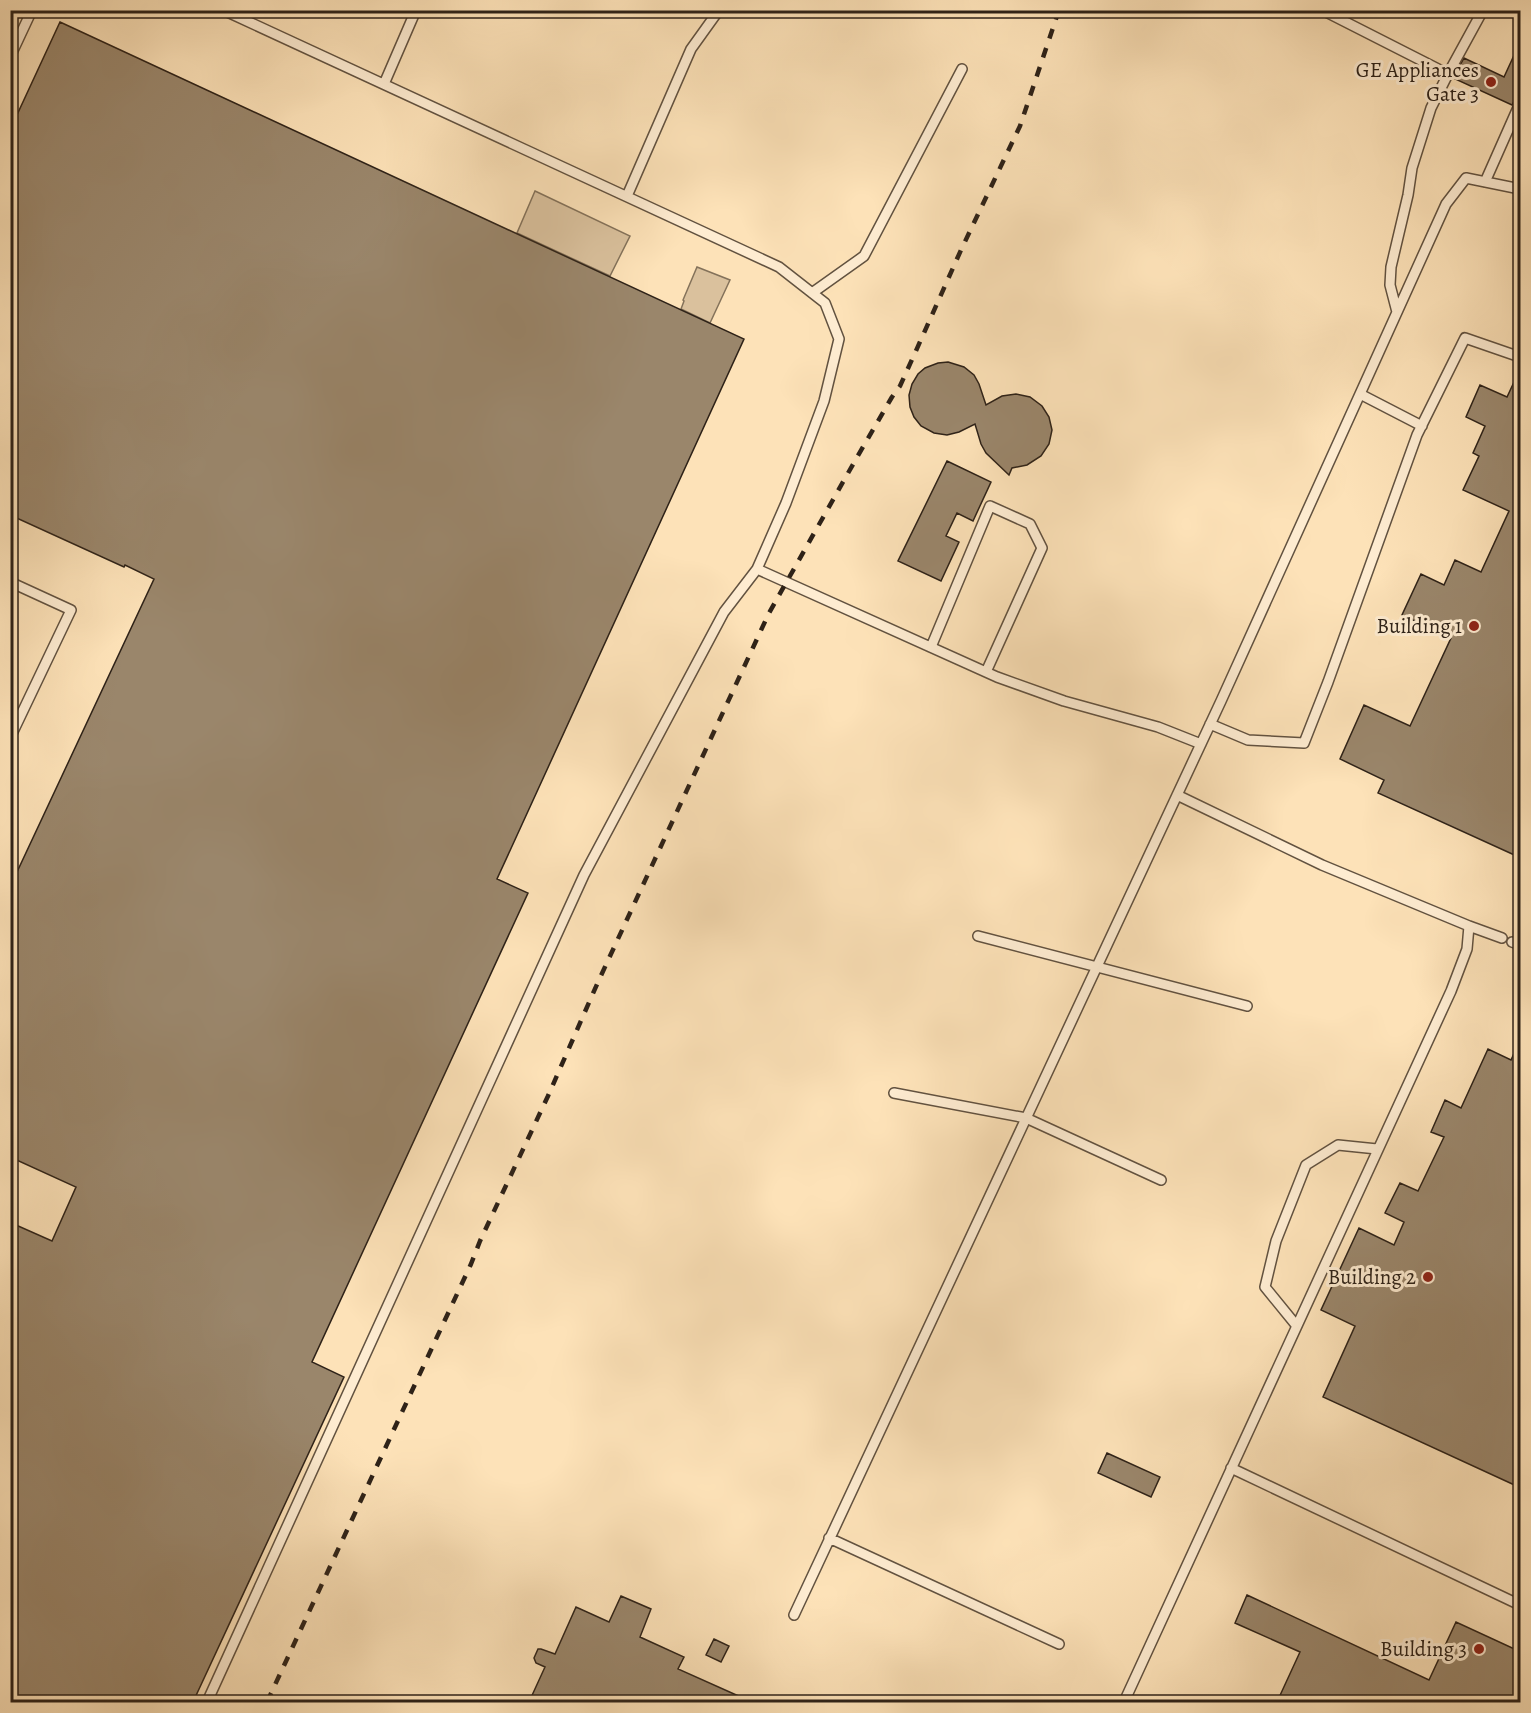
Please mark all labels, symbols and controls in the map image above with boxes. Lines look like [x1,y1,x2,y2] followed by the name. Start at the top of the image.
[1356,56,1479,108] place label: GE Appliances Gate 3
[1484,75,1498,89] marker: GE Appliances Gate 3
[1376,612,1462,640] place label: Building 1
[1467,619,1481,633] marker: Building 1
[1328,1263,1416,1291] place label: Building 2
[1421,1270,1435,1284] marker: Building 2
[1380,1635,1467,1663] place label: Building 3
[1472,1642,1486,1656] marker: Building 3

